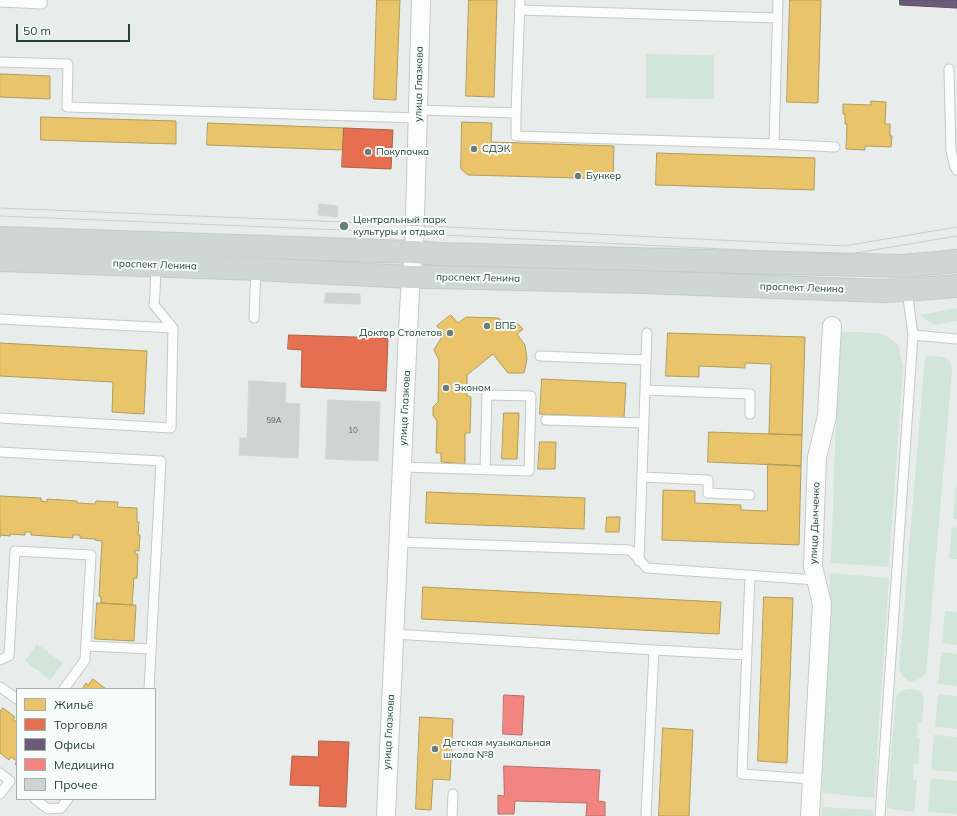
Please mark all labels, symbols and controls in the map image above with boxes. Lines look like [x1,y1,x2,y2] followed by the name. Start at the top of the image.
[18,16,132,42] scale bar
[23,23,51,38] text: 50 m
[412,46,426,122] street label: улица Глазкова
[482,143,510,155] place label: СДЭК
[469,144,479,154] marker: СДЭК
[376,146,429,158] place label: Покупочка
[363,147,373,157] marker: Покупочка
[586,170,621,182] place label: Бункер
[573,171,583,181] marker: Бункер
[353,214,446,238] place label: Центральный парк культуры и отдыха
[338,220,350,232] marker: Центральный парк культуры и отдыха
[113,258,197,272] street label: проспект Ленина
[436,271,520,285] street label: проспект Ленина
[760,281,844,295] street label: проспект Ленина
[495,320,516,332] place label: ВПБ
[482,321,492,331] marker: ВПБ
[359,327,442,339] place label: Доктор Столетов
[445,328,455,338] marker: Доктор Столетов
[397,370,413,446] street label: улица Глазкова
[454,382,491,394] place label: Эконом
[441,383,451,393] marker: Эконом
[266,416,282,426] house number: 59А
[348,426,358,436] house number: 10
[808,482,822,564] street label: улица Дымченко
[16,688,156,800] legend
[381,694,397,770] street label: улица Глазкова
[54,697,93,712] text: Жильё
[54,717,107,732] text: Торговля
[54,737,95,752] text: Офисы
[443,737,551,760] place label: Детская музыкальная школа №8
[430,744,440,754] marker: Детская музыкальная школа №8
[54,757,114,772] text: Медицина
[54,777,98,792] text: Прочее

